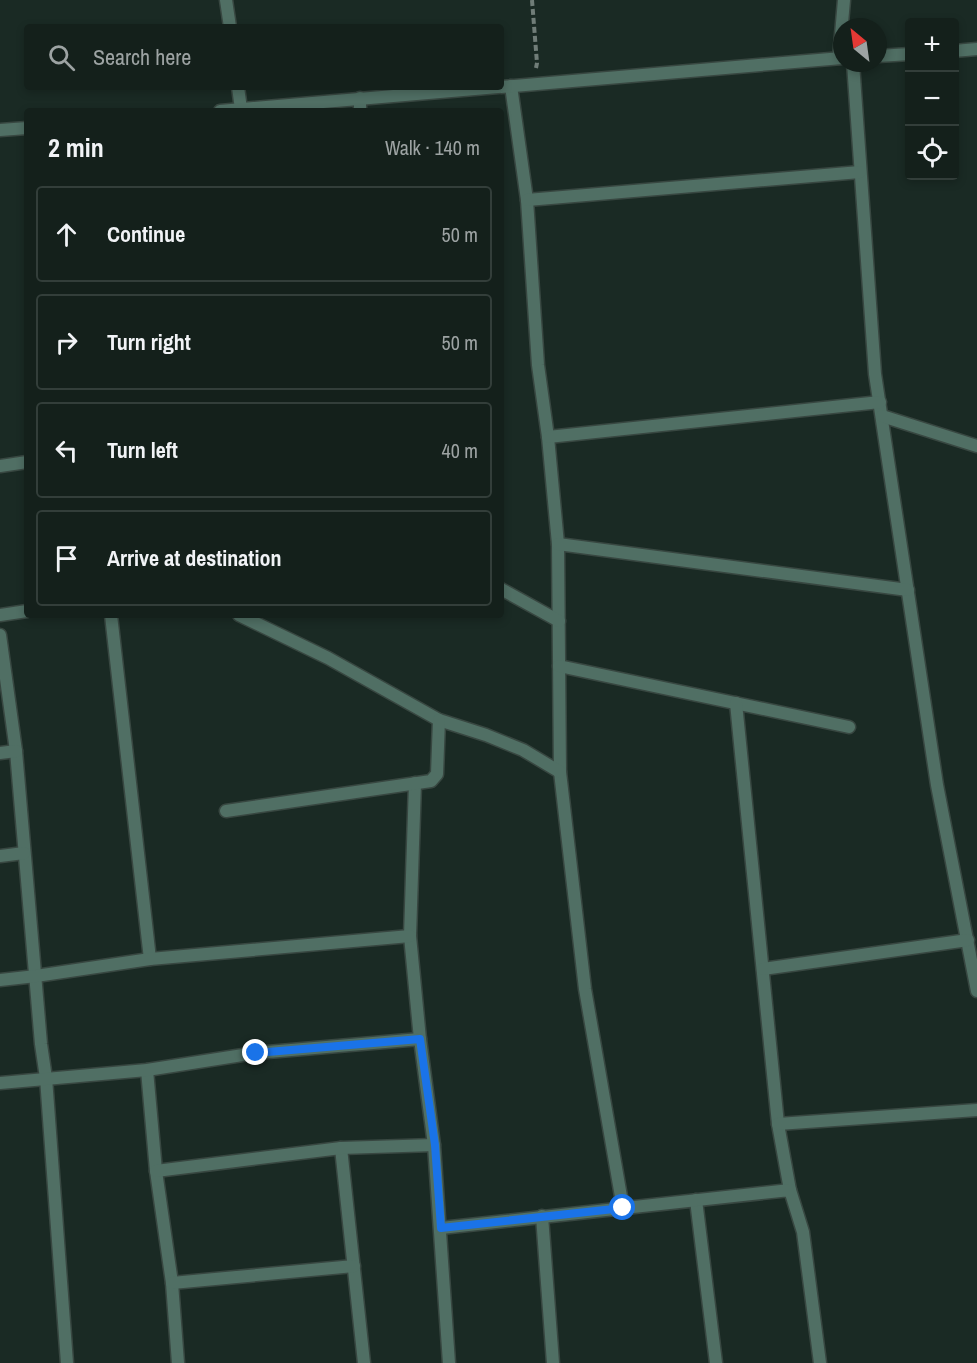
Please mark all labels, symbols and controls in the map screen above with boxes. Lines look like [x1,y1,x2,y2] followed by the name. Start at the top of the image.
[833,18,887,72] north arrow
[905,18,959,180] map controls
[905,18,959,72] button: +
[24,24,504,90] search box
[45,41,78,74] icon: search
[93,42,191,72] text: Search here
[905,72,959,126] button: −
[905,126,959,180] button: locate
[48,130,104,165] text: 2 min
[385,134,480,161] text: Walk · 140 m
[50,218,83,251] icon: ahead
[107,219,185,249] text: Continue
[442,221,478,248] text: 50 m
[50,326,83,359] icon: right
[107,327,191,357] text: Turn right
[442,329,478,356] text: 50 m
[50,434,83,467] icon: left
[107,435,178,465] text: Turn left
[442,437,478,464] text: 40 m
[50,542,83,575] icon: arrive
[107,543,281,573] text: Arrive at destination
[242,1039,268,1065] route end
[609,1194,635,1220] route start

